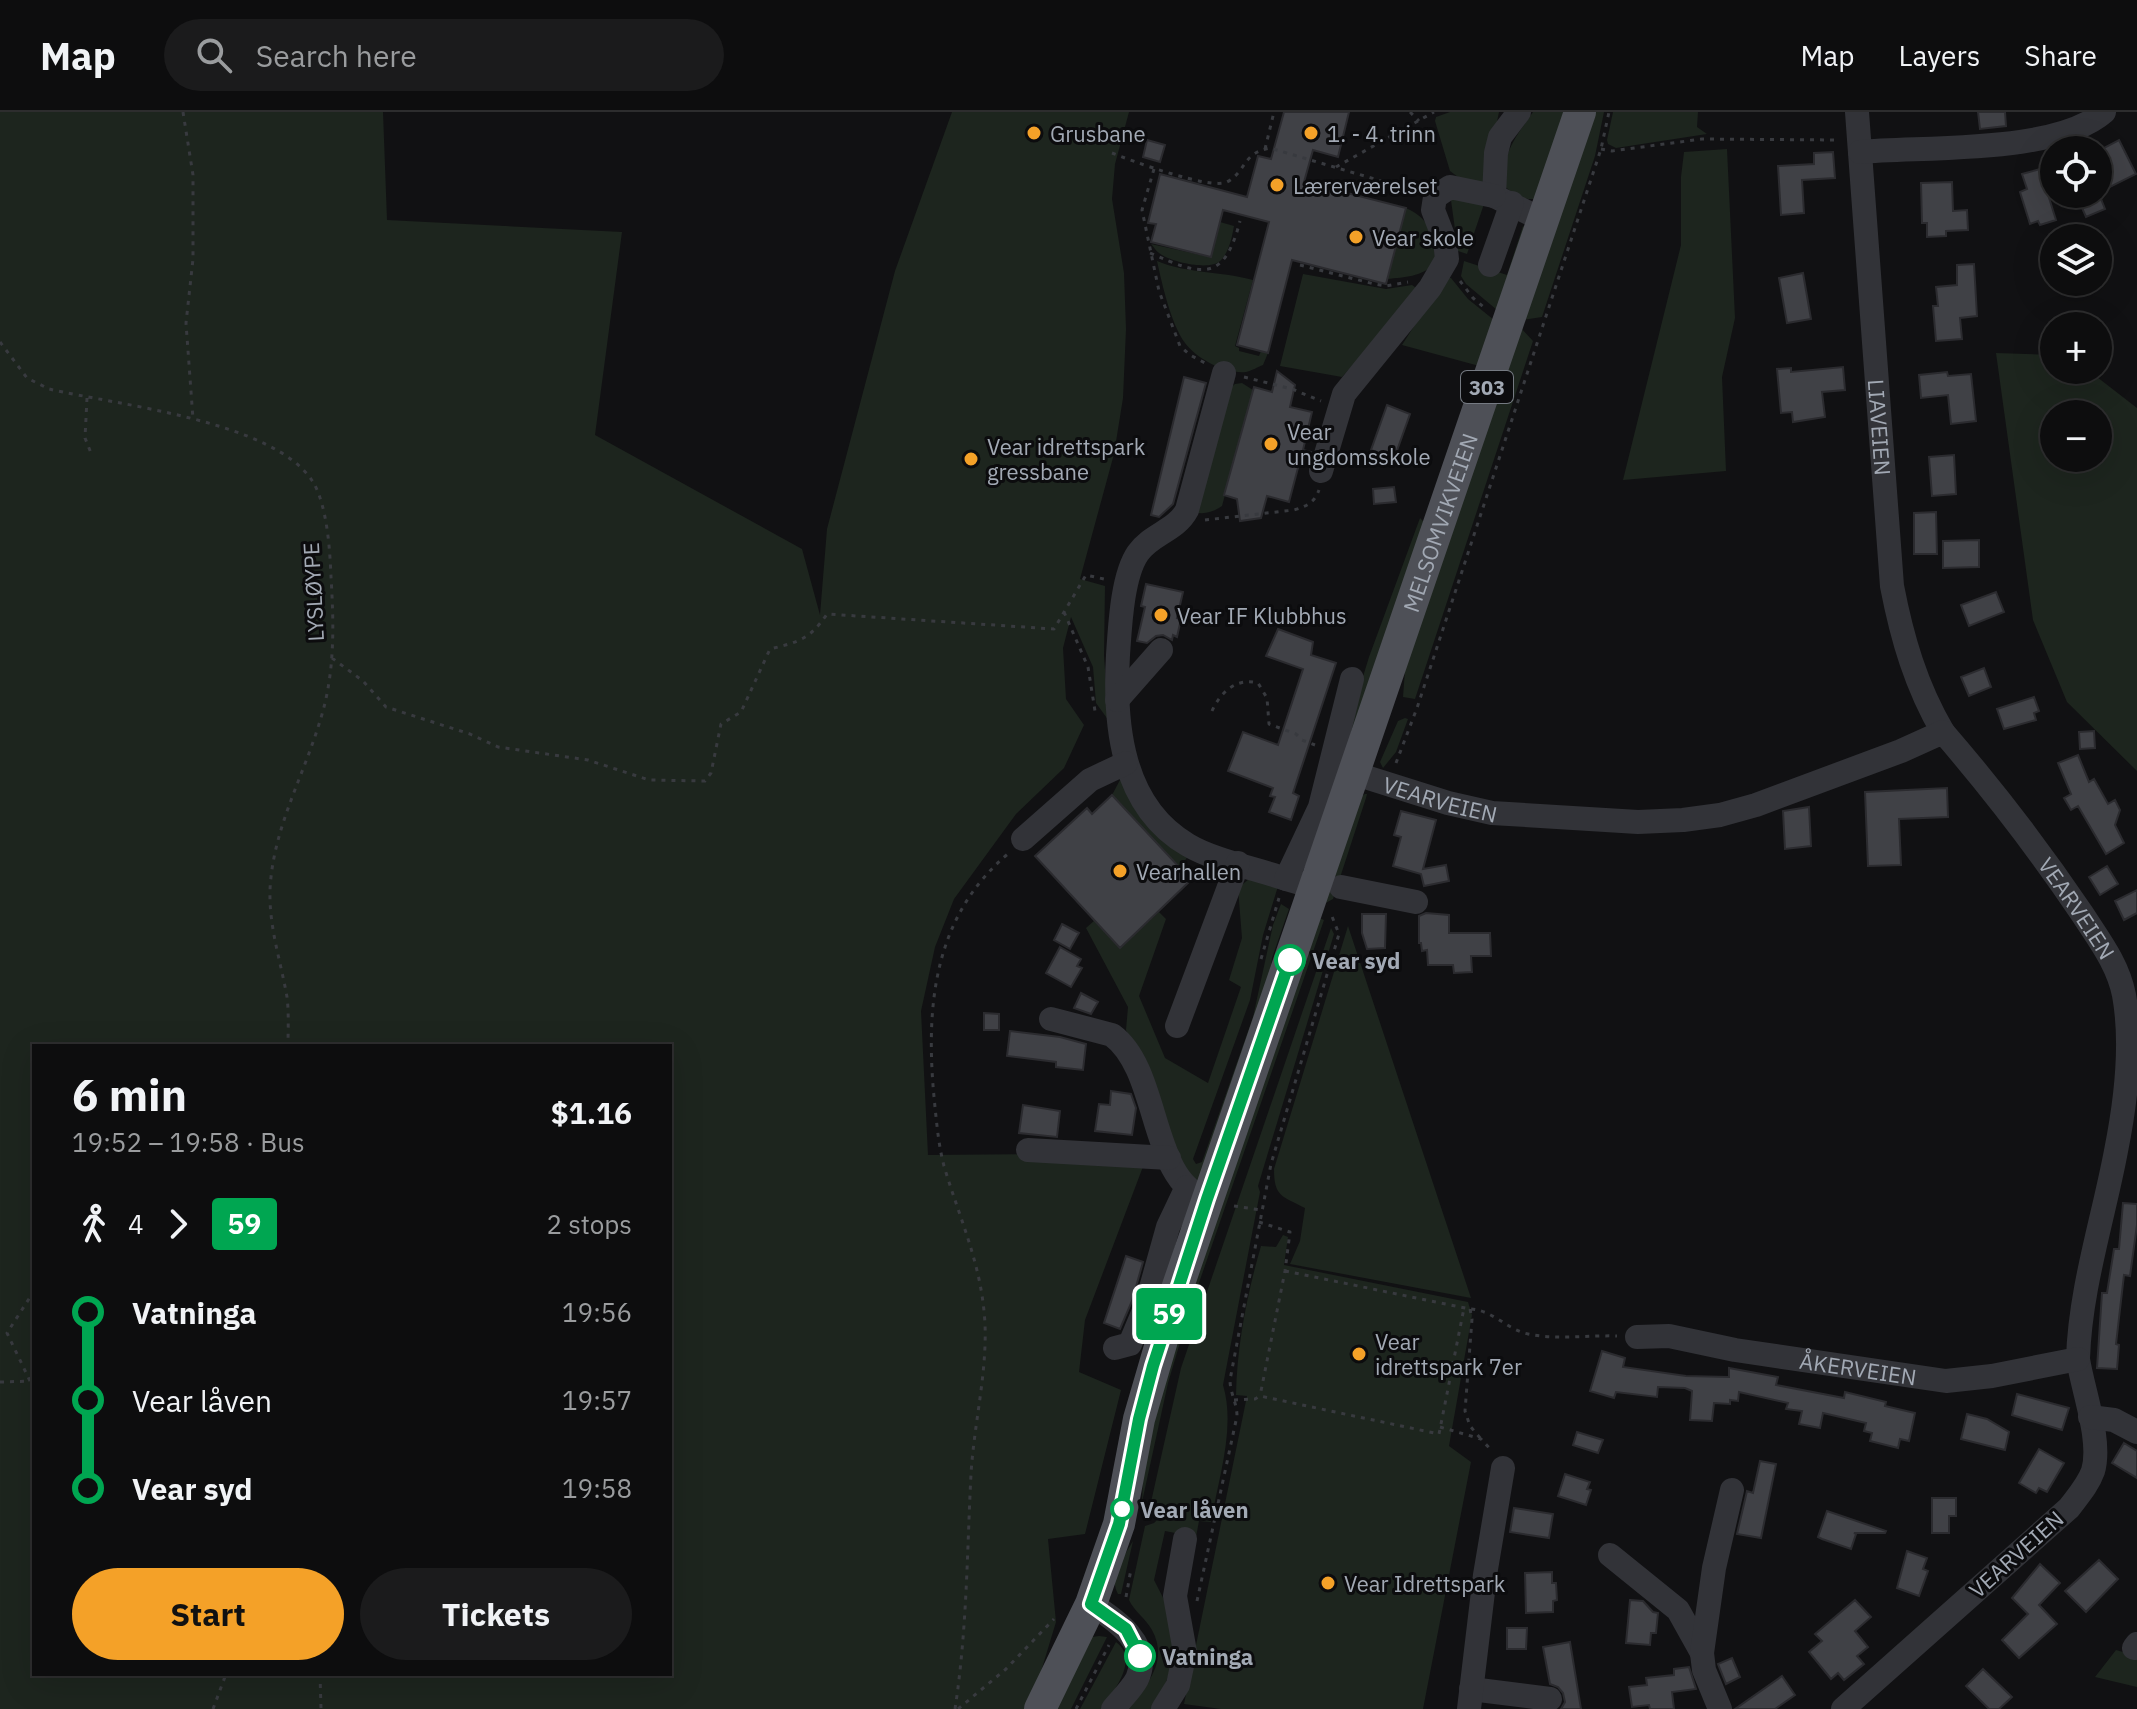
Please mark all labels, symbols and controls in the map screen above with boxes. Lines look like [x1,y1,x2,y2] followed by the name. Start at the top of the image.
[164,19,724,91] search box
[40,31,116,80] text: Map
[192,33,236,77] icon: search
[256,36,417,75] text: Search here
[1800,37,1854,74] text: Map
[1898,37,1980,74] text: Layers
[2024,37,2097,74] text: Share
[1050,119,1146,148] place label: Grusbane
[1327,119,1436,148] place label: 1. - 4. trinn
[1025,124,1043,142] marker: Grusbane
[1302,124,1320,142] marker: 1. - 4. trinn
[2040,136,2112,472] map controls
[2040,136,2112,208] button: locate
[1293,171,1438,200] place label: Lærerværelset
[1268,176,1286,194] marker: Lærerværelset
[1372,223,1474,252] place label: Vear skole
[2040,224,2112,296] button: layers
[1347,228,1365,246] marker: Vear skole
[2040,312,2112,384] button: +
[1461,371,1513,403] road number: 303
[1862,378,1898,476] street label: LIAVEIEN
[2040,400,2112,472] button: −
[1287,417,1431,471] place label: Vear ungdomsskole
[1395,429,1484,616] street label: MELSOMVIKVEIEN
[987,432,1146,486] place label: Vear idrettspark gressbane
[1262,435,1280,453] marker: Vear ungdomsskole
[962,450,980,468] marker: Vear idrettspark gressbane
[296,542,330,642] street label: LYSLØYPE
[1177,601,1347,630] place label: Vear IF Klubbhus
[1152,606,1170,624] marker: Vear IF Klubbhus
[1380,769,1500,828] street label: VEARVEIEN
[2032,851,2122,964] street label: VEARVEIEN
[1136,857,1241,886] place label: Vearhallen
[1111,862,1129,880] marker: Vearhallen
[1275,945,1305,975] marker: Vear syd
[1312,946,1400,975] place label: Vear syd
[72,1066,187,1123] text: 6 min
[551,1093,632,1132] text: $1.16
[72,1125,305,1159] text: 19:52 – 19:58 · Bus
[72,1202,116,1246] icon: walk
[156,1202,200,1246] icon: forward
[228,1205,261,1242] text: 59
[128,1207,144,1241] text: 4
[546,1207,632,1241] text: 2 stops
[1133,1288,1205,1340] line badge: 59
[132,1293,257,1332] text: Vatninga
[562,1295,632,1329] text: 19:56
[1152,1295,1186,1332] text: 59
[1375,1327,1522,1381] place label: Vear idrettspark 7er
[1350,1345,1368,1363] marker: Vear idrettspark 7er
[1798,1345,1919,1391] street label: ÅKERVEIEN
[132,1381,272,1420] text: Vear låven
[562,1383,632,1417] text: 19:57
[132,1469,252,1508] text: Vear syd
[562,1471,632,1505] text: 19:58
[1140,1495,1249,1524] place label: Vear låven
[1111,1498,1133,1520] marker: Vear låven
[1963,1504,2069,1604] street label: VEARVEIEN
[72,1568,344,1660] button: Start
[360,1568,632,1660] button: Tickets
[1344,1569,1506,1598] place label: Vear Idrettspark
[1319,1574,1337,1592] marker: Vear Idrettspark
[1125,1641,1155,1671] marker: Vatninga
[1162,1642,1253,1671] place label: Vatninga

